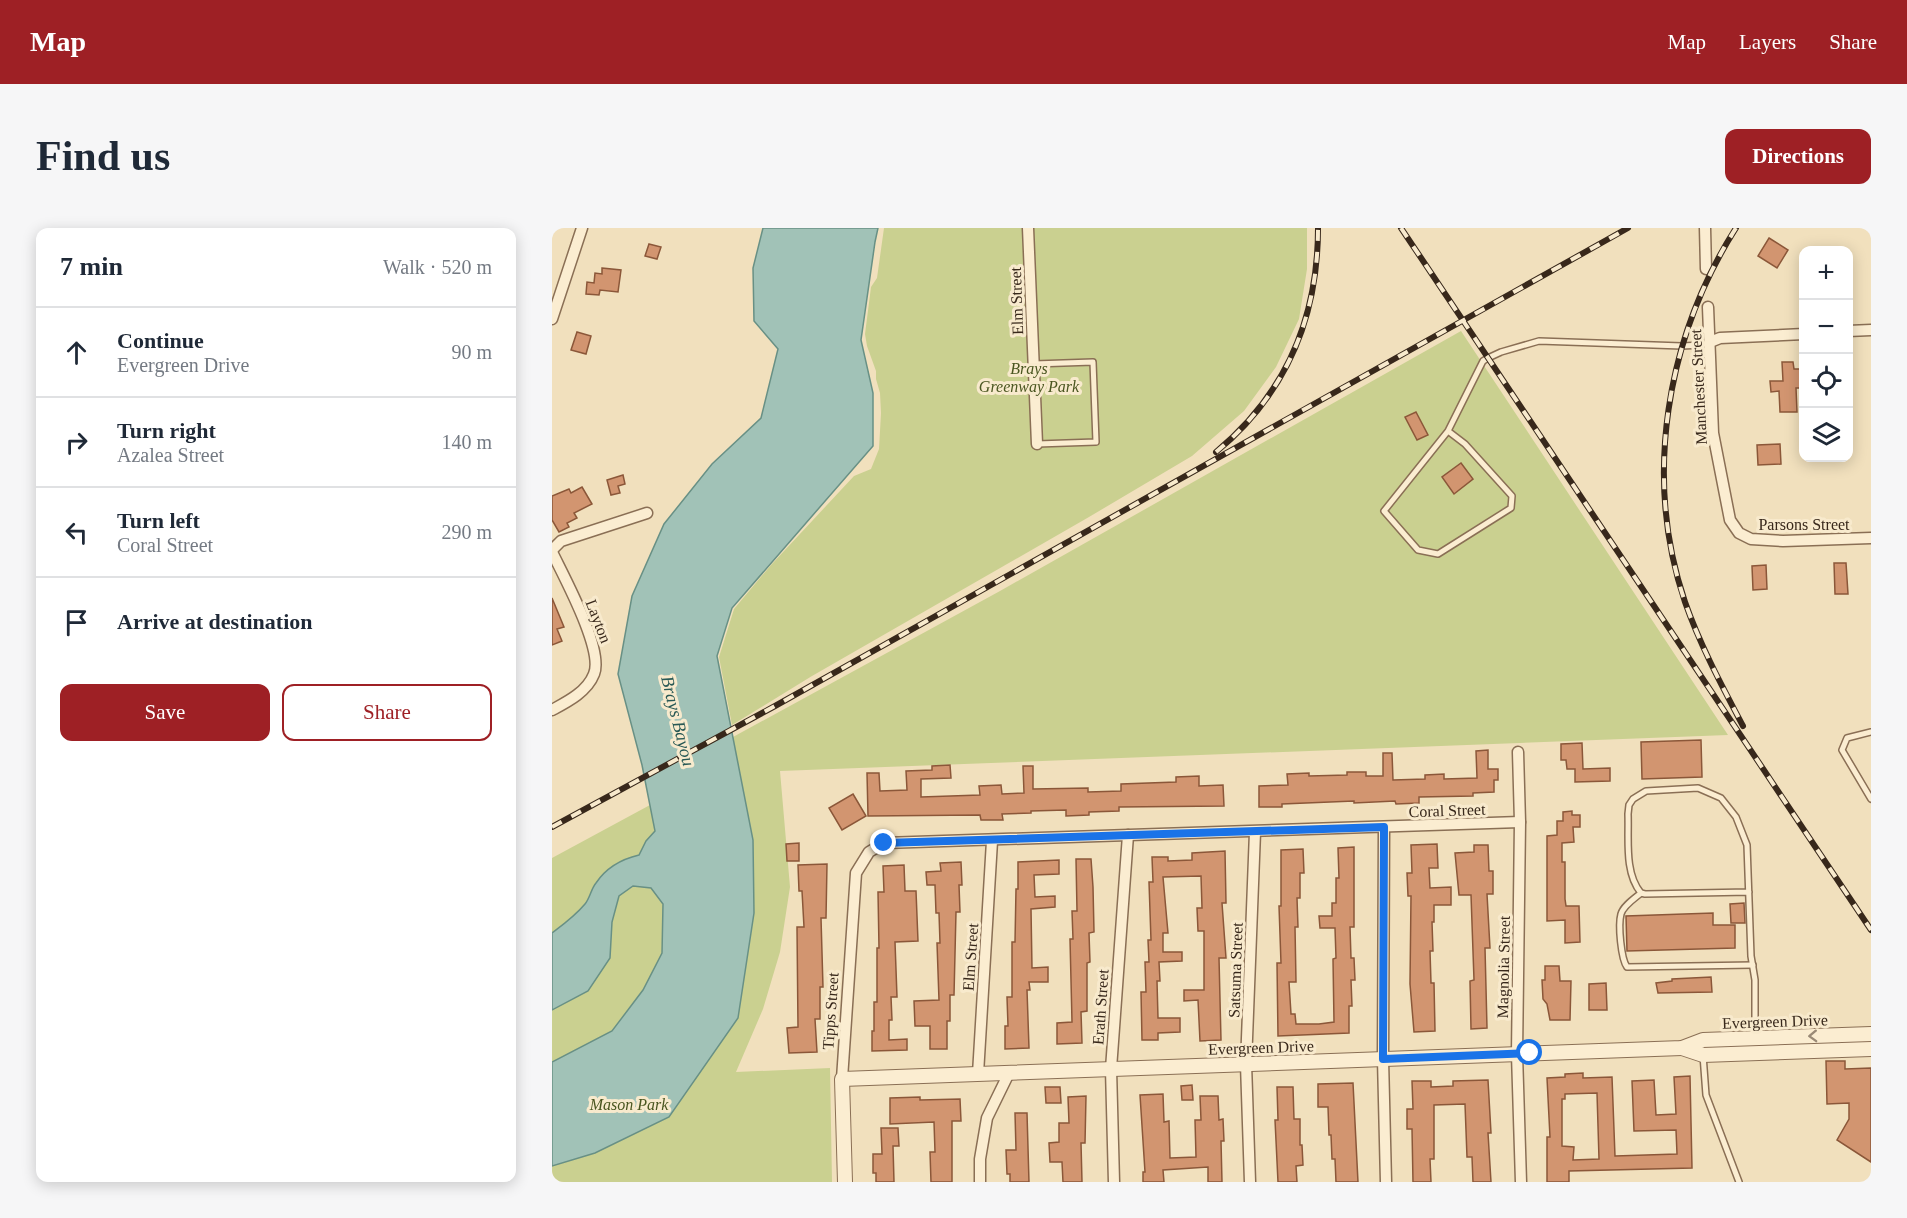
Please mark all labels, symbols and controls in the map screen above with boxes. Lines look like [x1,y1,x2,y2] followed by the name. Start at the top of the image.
[30,26,86,57] text: Map
[1668,30,1706,54] text: Map
[1739,30,1796,54] text: Layers
[1829,30,1877,54] text: Share
[1725,129,1871,184] button: Directions
[36,133,170,179] text: Find us
[1799,246,1853,462] map controls
[1799,246,1853,300] button: +
[60,252,123,281] text: 7 min
[383,256,492,278] text: Walk · 520 m
[1007,266,1026,335] street label: Elm Street
[1799,300,1853,354] button: −
[117,328,204,353] text: Continue
[1687,328,1710,445] street label: Manchester Street
[60,336,93,369] icon: ahead
[451,341,492,363] text: 90 m
[117,354,249,376] text: Evergreen Drive
[1799,354,1853,408] button: locate
[979,360,1080,396] park label: Brays Greenway Park
[1799,408,1853,462] button: layers
[117,418,216,443] text: Turn right
[60,426,93,459] icon: right
[441,431,492,453] text: 140 m
[117,444,224,466] text: Azalea Street
[117,508,200,533] text: Turn left
[60,516,93,549] icon: left
[1758,516,1850,533] street label: Parsons Street
[441,521,492,543] text: 290 m
[117,534,213,556] text: Coral Street
[582,597,615,646] street label: Layton
[60,606,93,639] icon: arrive
[117,609,313,634] text: Arrive at destination
[657,674,699,768] water label: Brays Bayou
[60,684,270,741] button: Save
[282,684,492,741] button: Share
[1408,801,1486,820] street label: Coral Street
[870,829,896,855] route end
[1494,915,1514,1018] street label: Magnolia Street
[1225,921,1246,1018] street label: Satsuma Street
[960,922,981,992] street label: Elm Street
[1089,968,1112,1046] street label: Erath Street
[819,971,843,1050] street label: Tipps Street
[1722,1011,1828,1033] street label: Evergreen Drive
[1808,1030,1817,1042] one-way arrow
[1208,1037,1314,1059] street label: Evergreen Drive
[1516,1039,1542,1065] route start
[589,1096,669,1113] park label: Mason Park

